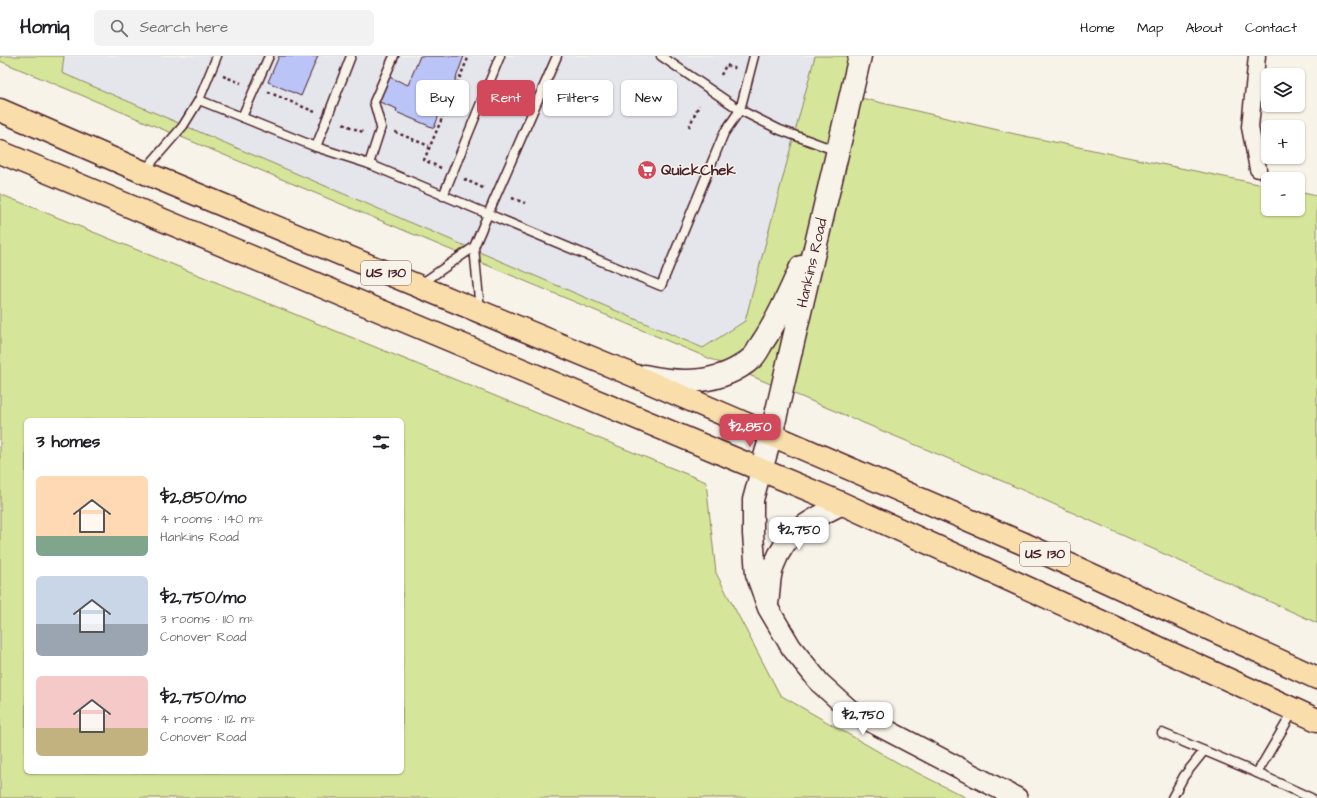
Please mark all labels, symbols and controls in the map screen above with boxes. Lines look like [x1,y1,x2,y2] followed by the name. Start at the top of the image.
[94,10,374,46] search box
[20,14,70,41] text: Homiq
[108,17,130,39] icon: search
[140,17,228,38] text: Search here
[1080,18,1115,38] text: Home
[1137,18,1163,38] text: Map
[1185,18,1223,38] text: About
[1245,18,1297,38] text: Contact
[1261,68,1305,216] map controls
[1261,68,1305,112] button: layers
[416,80,469,116] chip: Buy
[477,80,535,116] chip: Rent
[543,80,613,116] chip: Filters
[621,80,677,116] chip: New
[1261,120,1305,164] button: +
[636,159,658,181] supermarket icon: QuickChek
[661,160,736,181] place label: QuickChek
[1261,172,1305,216] button: −
[792,216,833,310] street label: Hankins Road
[361,261,411,285] road number: US 130
[717,414,783,448] pin: $2,850
[729,418,771,436] text: $2,850
[36,430,100,454] text: 3 homes
[370,431,392,453] icon: filters
[160,486,247,510] text: $2,850/mo
[68,492,116,540] icon: home
[160,510,264,528] text: 4 rooms · 140 m²
[766,517,832,551] pin: $2,750
[778,521,820,539] text: $2,750
[160,528,239,546] text: Hankins Road
[1020,542,1070,566] road number: US 130
[160,586,246,610] text: $2,750/mo
[68,592,116,640] icon: home
[160,610,254,628] text: 3 rooms · 110 m²
[160,628,246,646] text: Conover Road
[160,686,246,710] text: $2,750/mo
[68,692,116,740] icon: home
[830,702,896,736] pin: $2,750
[842,706,884,724] text: $2,750
[160,710,256,728] text: 4 rooms · 112 m²
[160,728,246,746] text: Conover Road

